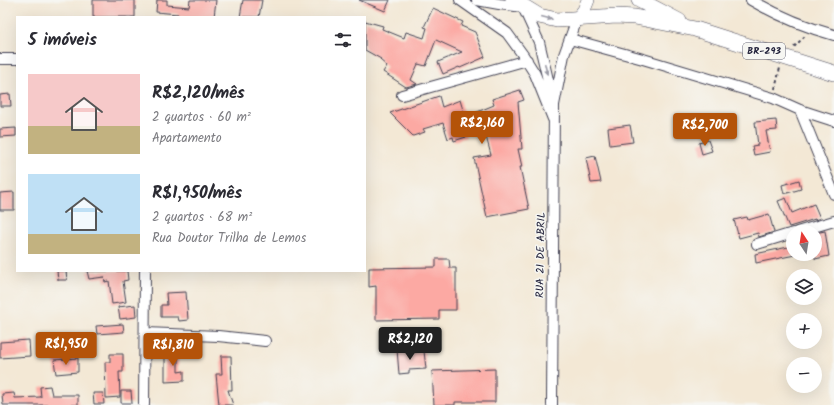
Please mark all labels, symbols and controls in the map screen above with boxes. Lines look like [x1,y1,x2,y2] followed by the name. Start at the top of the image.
[541,15,553,21] one-way arrow
[28,27,97,54] text: 5 imóveis
[332,29,354,51] icon: filters
[743,43,785,59] road number: BR-293
[544,63,550,76] one-way arrow
[152,80,245,107] text: R$2,120/mês
[60,90,108,138] icon: home
[152,107,251,128] text: 2 quartos · 60 m²
[445,111,519,145] pin: R$2,160
[460,113,504,134] text: R$2,160
[668,113,742,147] pin: R$2,700
[682,115,728,136] text: R$2,700
[152,128,222,149] text: Apartamento
[152,180,242,207] text: R$1,950/mês
[60,190,108,238] icon: home
[152,207,252,228] text: 2 quartos · 68 m²
[531,212,551,298] street label: RUA 21 DE ABRIL
[786,225,822,261] north arrow
[786,225,822,393] map controls
[152,228,306,249] text: Rua Doutor Trilha de Lemos
[786,269,822,305] button: layers
[786,313,822,349] button: +
[373,327,447,361] pin: R$2,120
[388,329,432,350] text: R$2,120
[29,332,103,366] pin: R$1,950
[136,333,210,367] pin: R$1,810
[45,334,87,355] text: R$1,950
[152,335,194,356] text: R$1,810
[786,357,822,393] button: −

